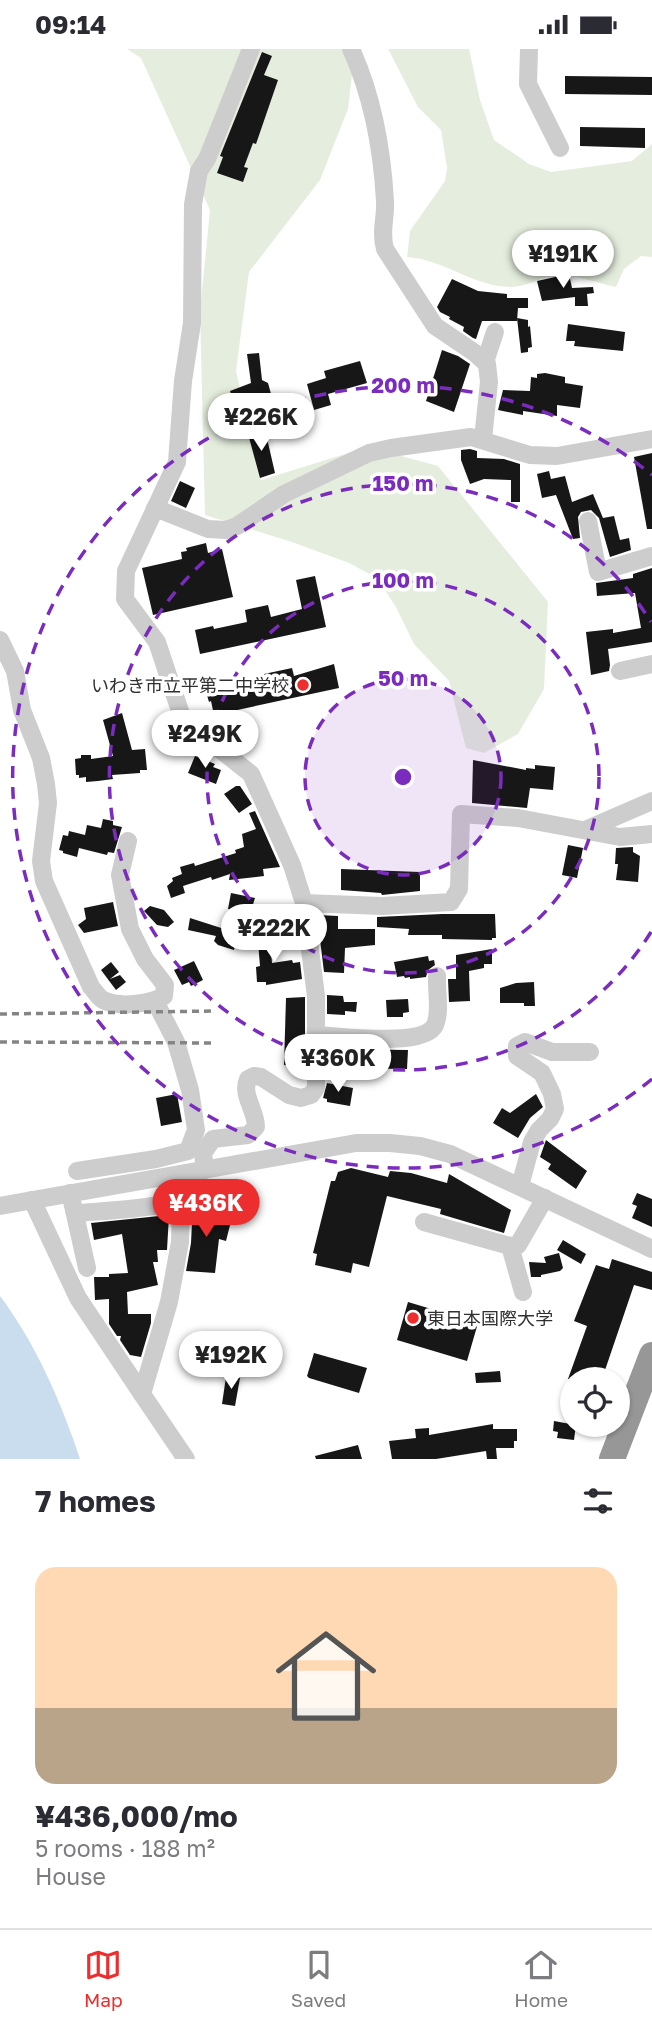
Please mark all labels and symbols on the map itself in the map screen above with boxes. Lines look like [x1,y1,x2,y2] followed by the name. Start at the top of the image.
[514,231,612,290] pin: ¥191K
[371,372,435,398] text: 200 m
[212,393,310,453] pin: ¥226K
[373,470,433,496] text: 150 m
[372,567,434,593] text: 100 m
[378,665,428,691] text: 50 m
[91,674,289,696] place label: いわき市立平第二中学校
[295,677,311,693] marker: いわき市立平第二中学校
[156,711,254,770] pin: ¥249K
[391,765,415,789] centre of rings
[225,905,323,964] pin: ¥222K
[289,1035,387,1094] pin: ¥360K
[157,1179,255,1239] pin: ¥436K
[427,1307,553,1329] place label: 東日本国際大学
[405,1310,421,1326] marker: 東日本国際大学
[182,1331,280,1391] pin: ¥192K

